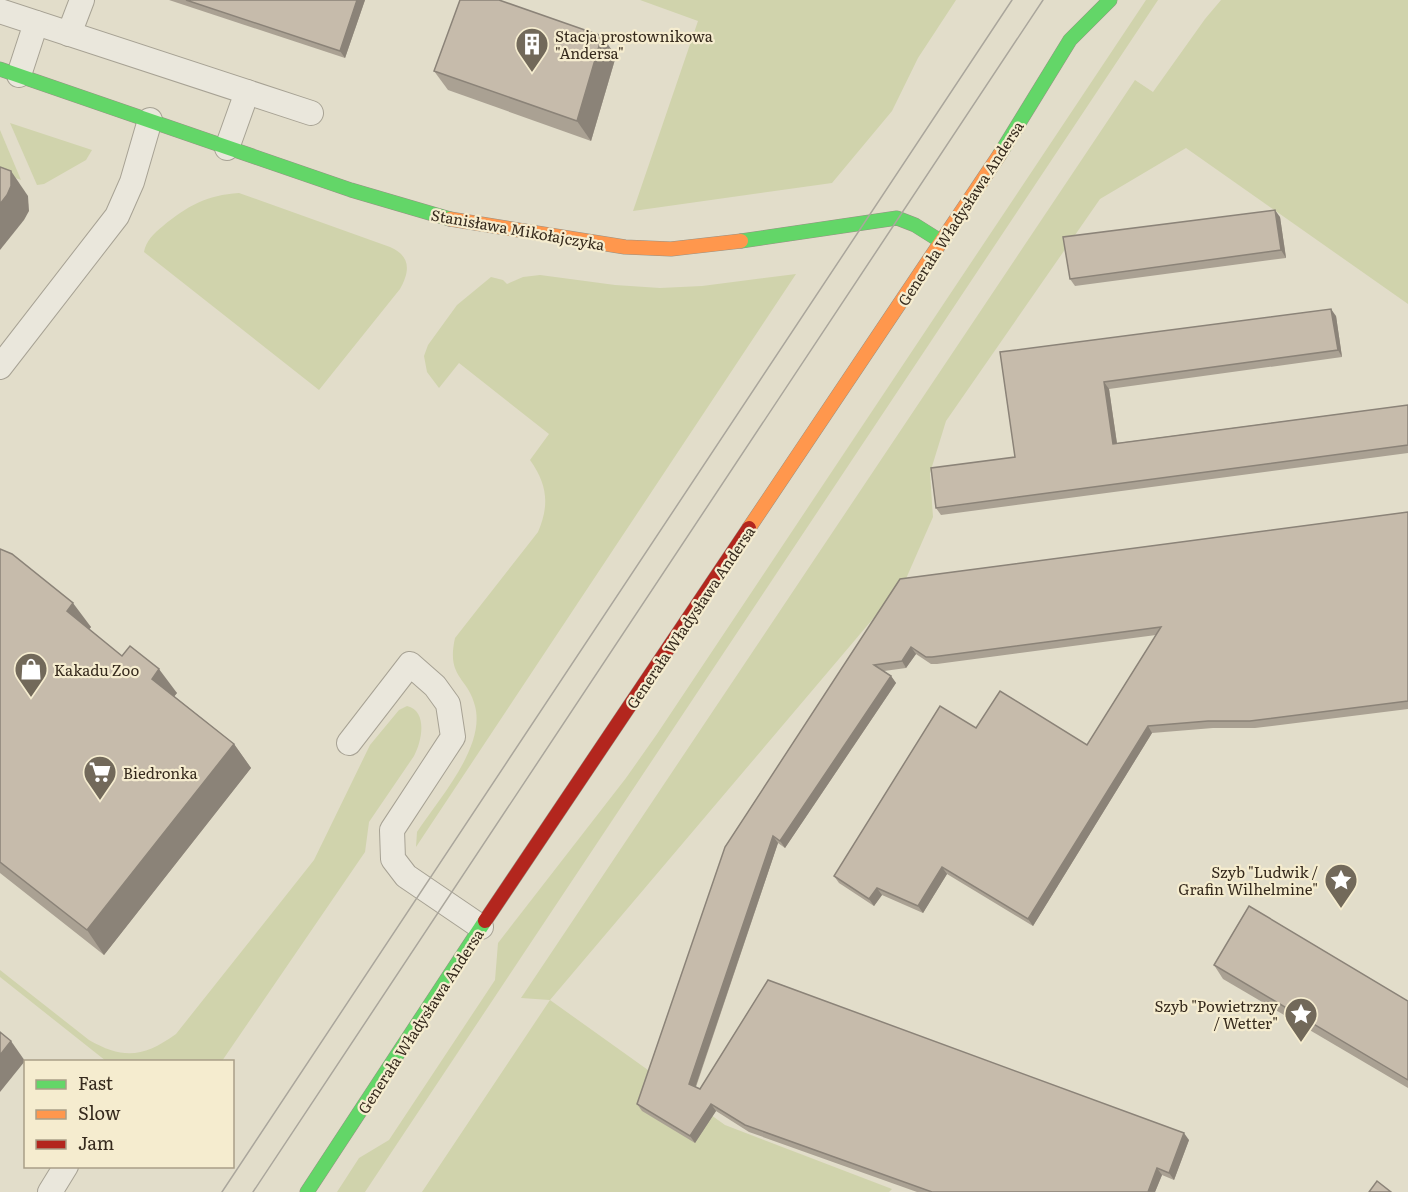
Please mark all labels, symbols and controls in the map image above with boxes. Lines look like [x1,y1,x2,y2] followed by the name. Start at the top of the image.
[555,24,714,64] place label: Stacja prostownikowa "Andersa"
[514,26,550,73] building icon: Stacja prostownikowa "Andersa"
[891,115,1029,310] street label: Generała Władysława Andersa
[429,202,608,256] street label: Stanisława Mikołajczyka
[620,520,761,713] street label: Generała Władysława Andersa
[13,651,49,698] shop icon: Kakadu Zoo
[54,658,139,681] place label: Kakadu Zoo
[82,754,118,801] supermarket icon: Biedronka
[123,761,198,784] place label: Biedronka
[1178,860,1319,900] place label: Szyb "Ludwik / Grafin Wilhelmine"
[1323,862,1359,909] place icon: Szyb "Ludwik / Grafin Wilhelmine"
[351,923,489,1118] street label: Generała Władysława Andersa
[1155,994,1278,1034] place label: Szyb "Powietrzny / Wetter"
[1283,996,1319,1043] place icon: Szyb "Powietrzny / Wetter"
[24,1060,234,1168] legend
[78,1069,114,1096] text: Fast
[78,1099,121,1126] text: Slow
[78,1129,114,1156] text: Jam

